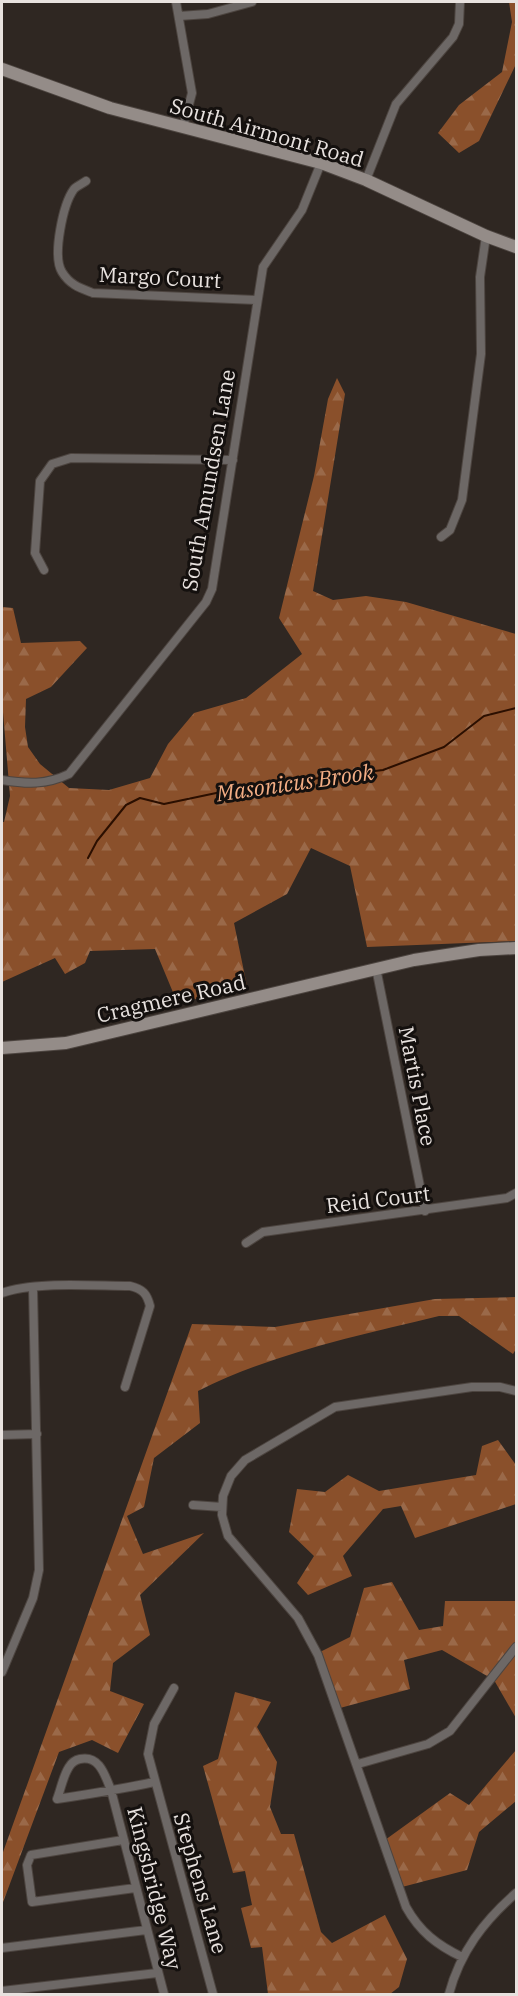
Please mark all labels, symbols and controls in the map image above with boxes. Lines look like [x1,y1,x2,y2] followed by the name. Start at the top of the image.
[167,91,367,173] street label: South Airmont Road
[98,260,222,294] street label: Margo Court
[175,367,241,593] street label: South Amundsen Lane
[213,757,376,808] water label: Masonicus Brook
[94,967,249,1029] street label: Cragmere Road
[393,1024,443,1148] street label: Martis Place
[324,1179,432,1219] street label: Reid Court
[121,1804,189,1973] street label: Kingsbridge Way
[168,1809,234,1957] street label: Stephens Lane

